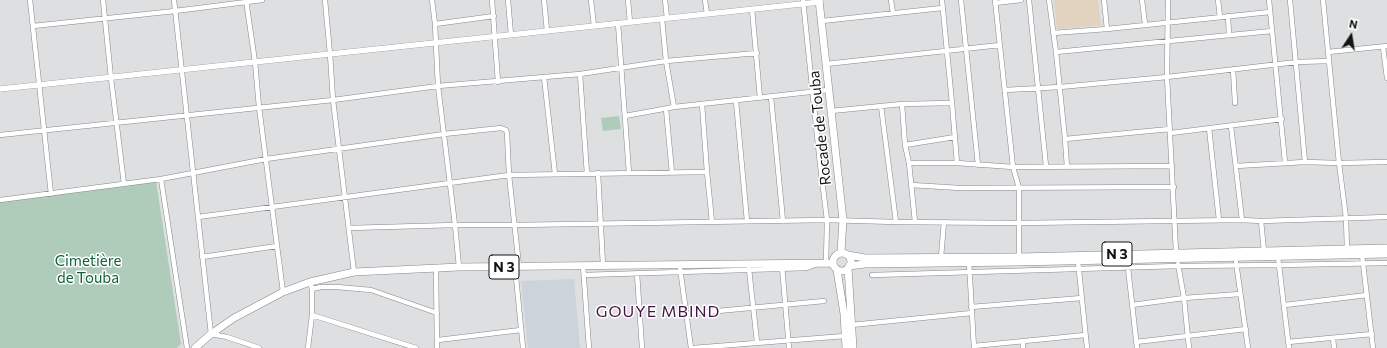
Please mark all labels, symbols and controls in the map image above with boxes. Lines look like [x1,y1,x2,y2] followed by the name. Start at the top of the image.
[1331,16,1371,56] north arrow
[1348,17,1359,31] text: N
[805,70,835,186] street label: Rocade de Touba
[1102,242,1132,266] road number: N 3
[55,252,121,287] park label: Cimetière de Touba
[489,255,519,279] road number: N 3
[596,302,720,322] district label: GOUYE MBIND

